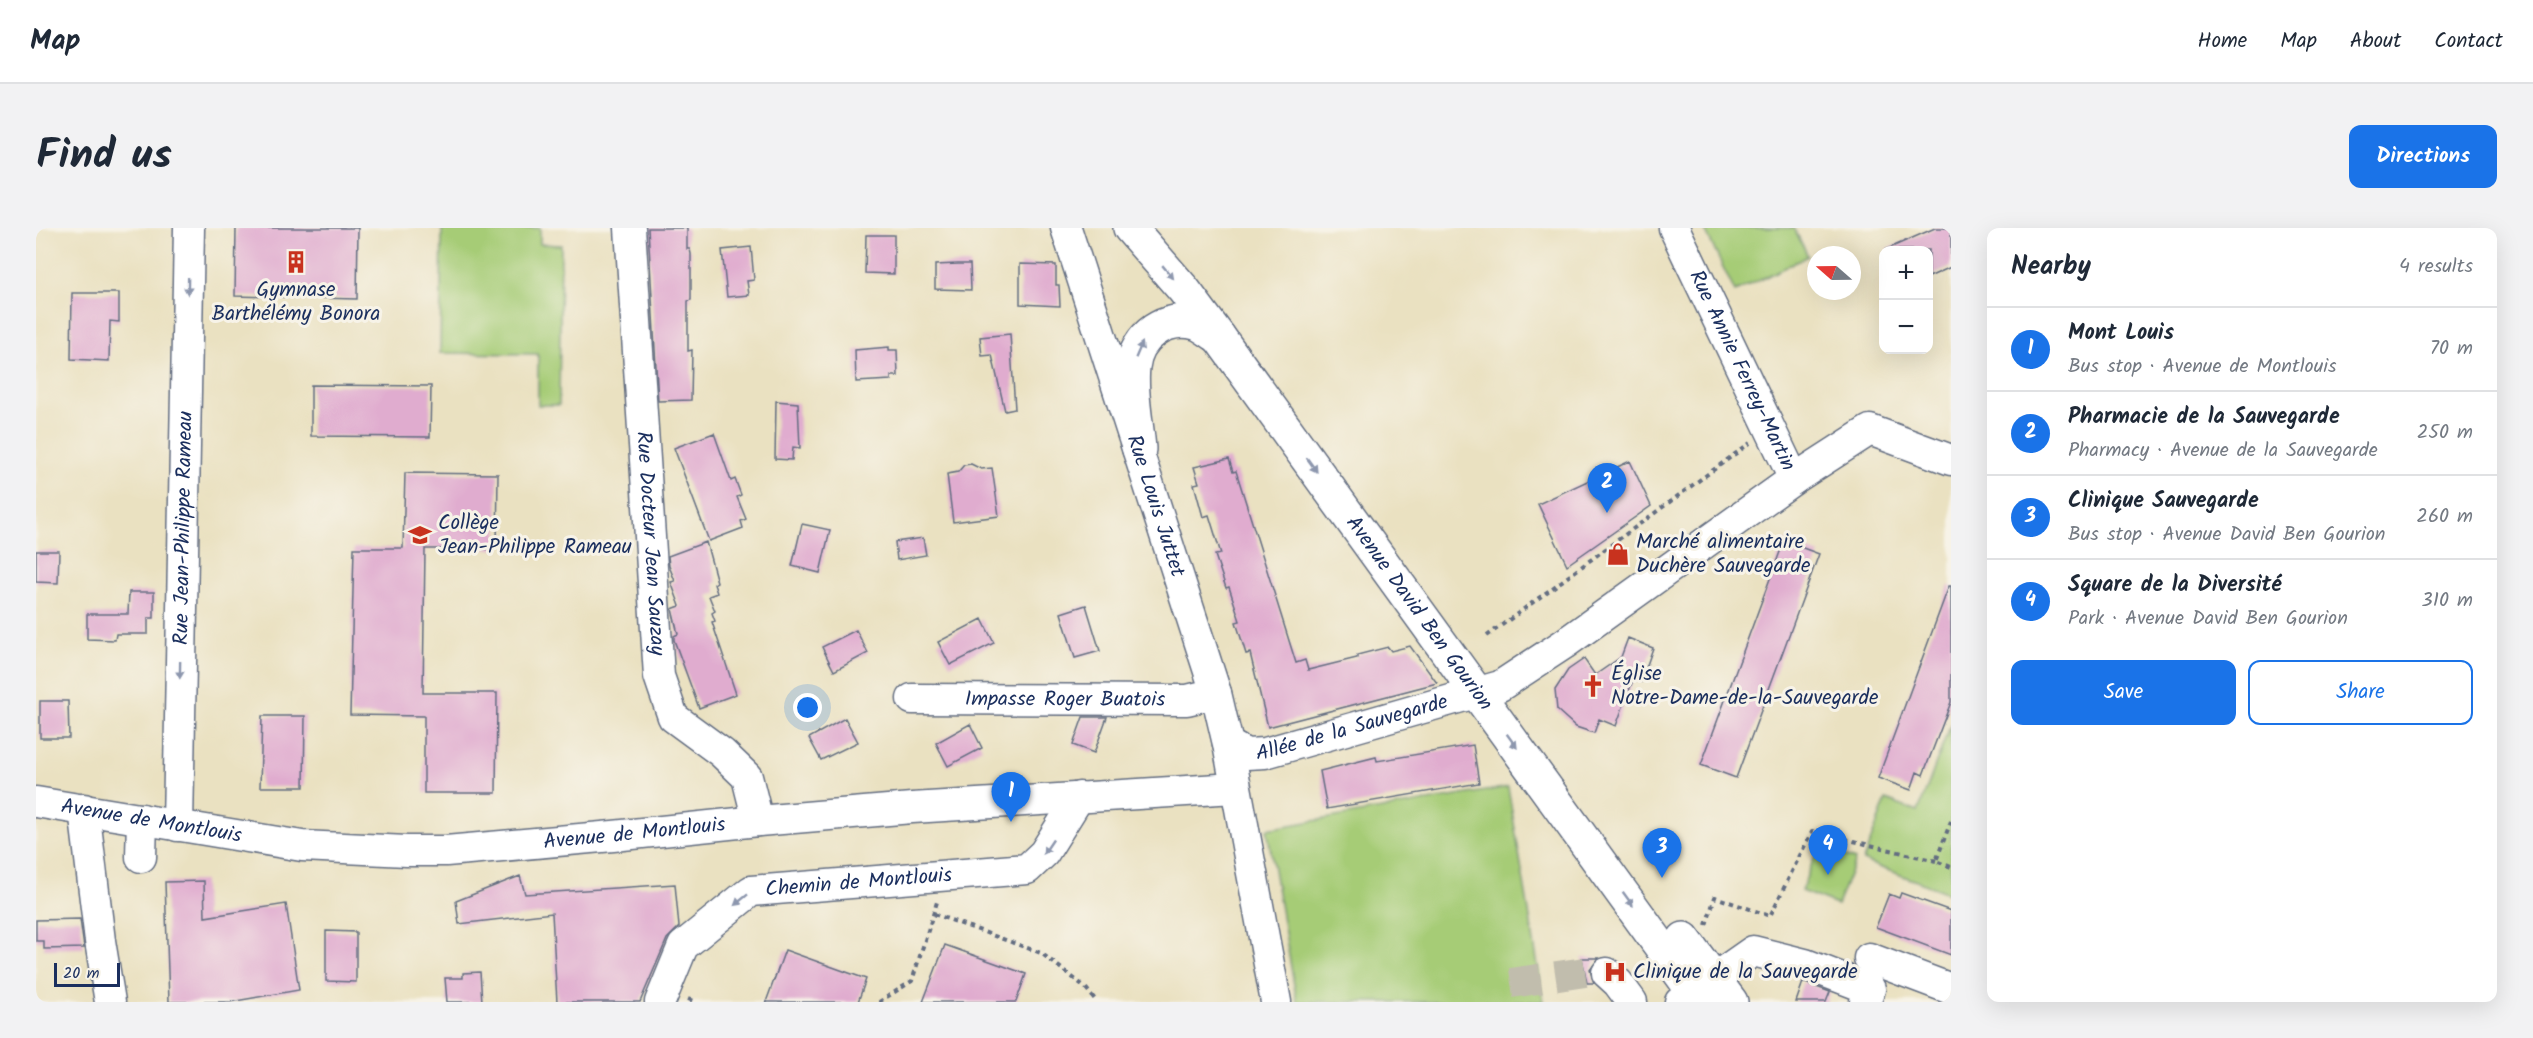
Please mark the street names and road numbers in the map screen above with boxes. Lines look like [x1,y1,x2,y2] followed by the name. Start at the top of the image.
[1680,264,1804,477] street label: Rue Annie Ferrey-Martin
[165,411,202,645] street label: Rue Jean-Philippe Rameau
[627,430,674,657] street label: Rue Docteur Jean Sauzay
[1117,431,1194,582] street label: Rue Louis Juttet
[1337,509,1501,718] street label: Avenue David Ben Gourion
[965,683,1165,716] street label: Impasse Roger Buatois
[1255,685,1452,770] street label: Allée de la Sauvegarde
[59,790,244,852] street label: Avenue de Montlouis
[542,808,727,859] street label: Avenue de Montlouis
[764,859,953,906] street label: Chemin de Montlouis

